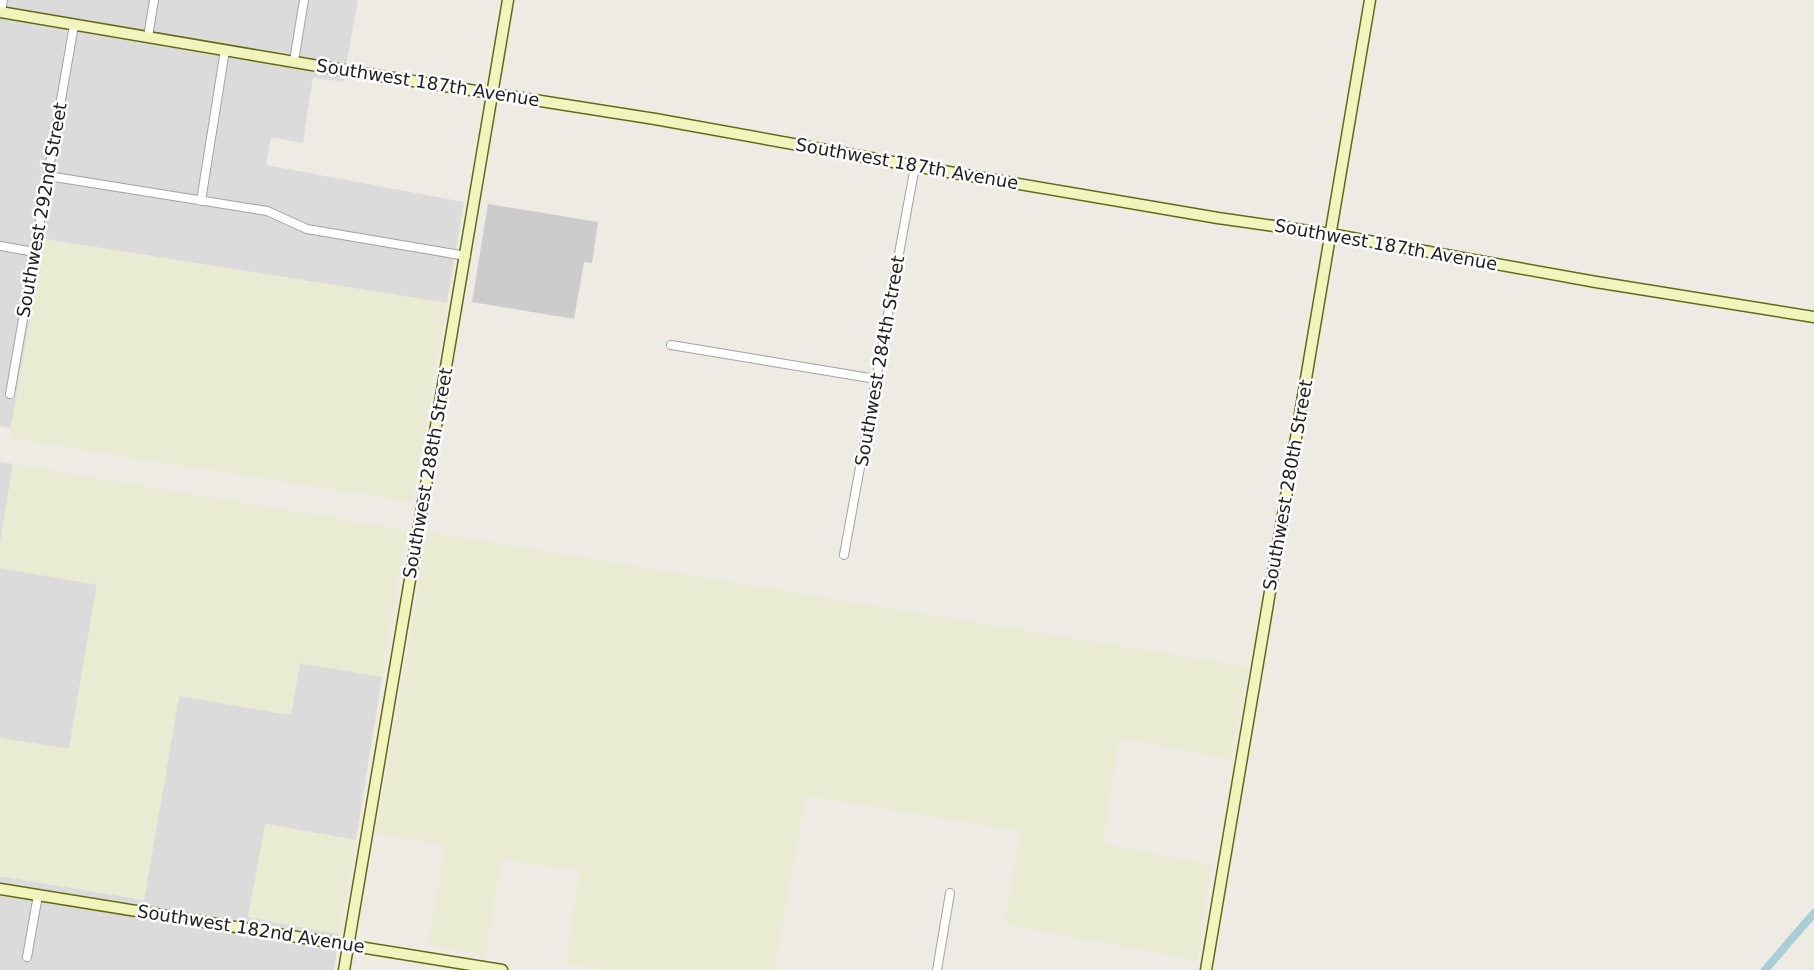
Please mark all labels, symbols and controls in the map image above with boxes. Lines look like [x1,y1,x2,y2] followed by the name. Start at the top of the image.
[315,54,541,111] street label: Southwest 187th Avenue
[12,101,71,319] street label: Southwest 292nd Street
[794,134,1020,193] street label: Southwest 187th Avenue
[1273,215,1499,274] street label: Southwest 187th Avenue
[851,254,908,468] street label: Southwest 284th Street
[399,366,456,580] street label: Southwest 288th Street
[1259,378,1316,592] street label: Southwest 280th Street
[136,900,366,957] street label: Southwest 182nd Avenue

